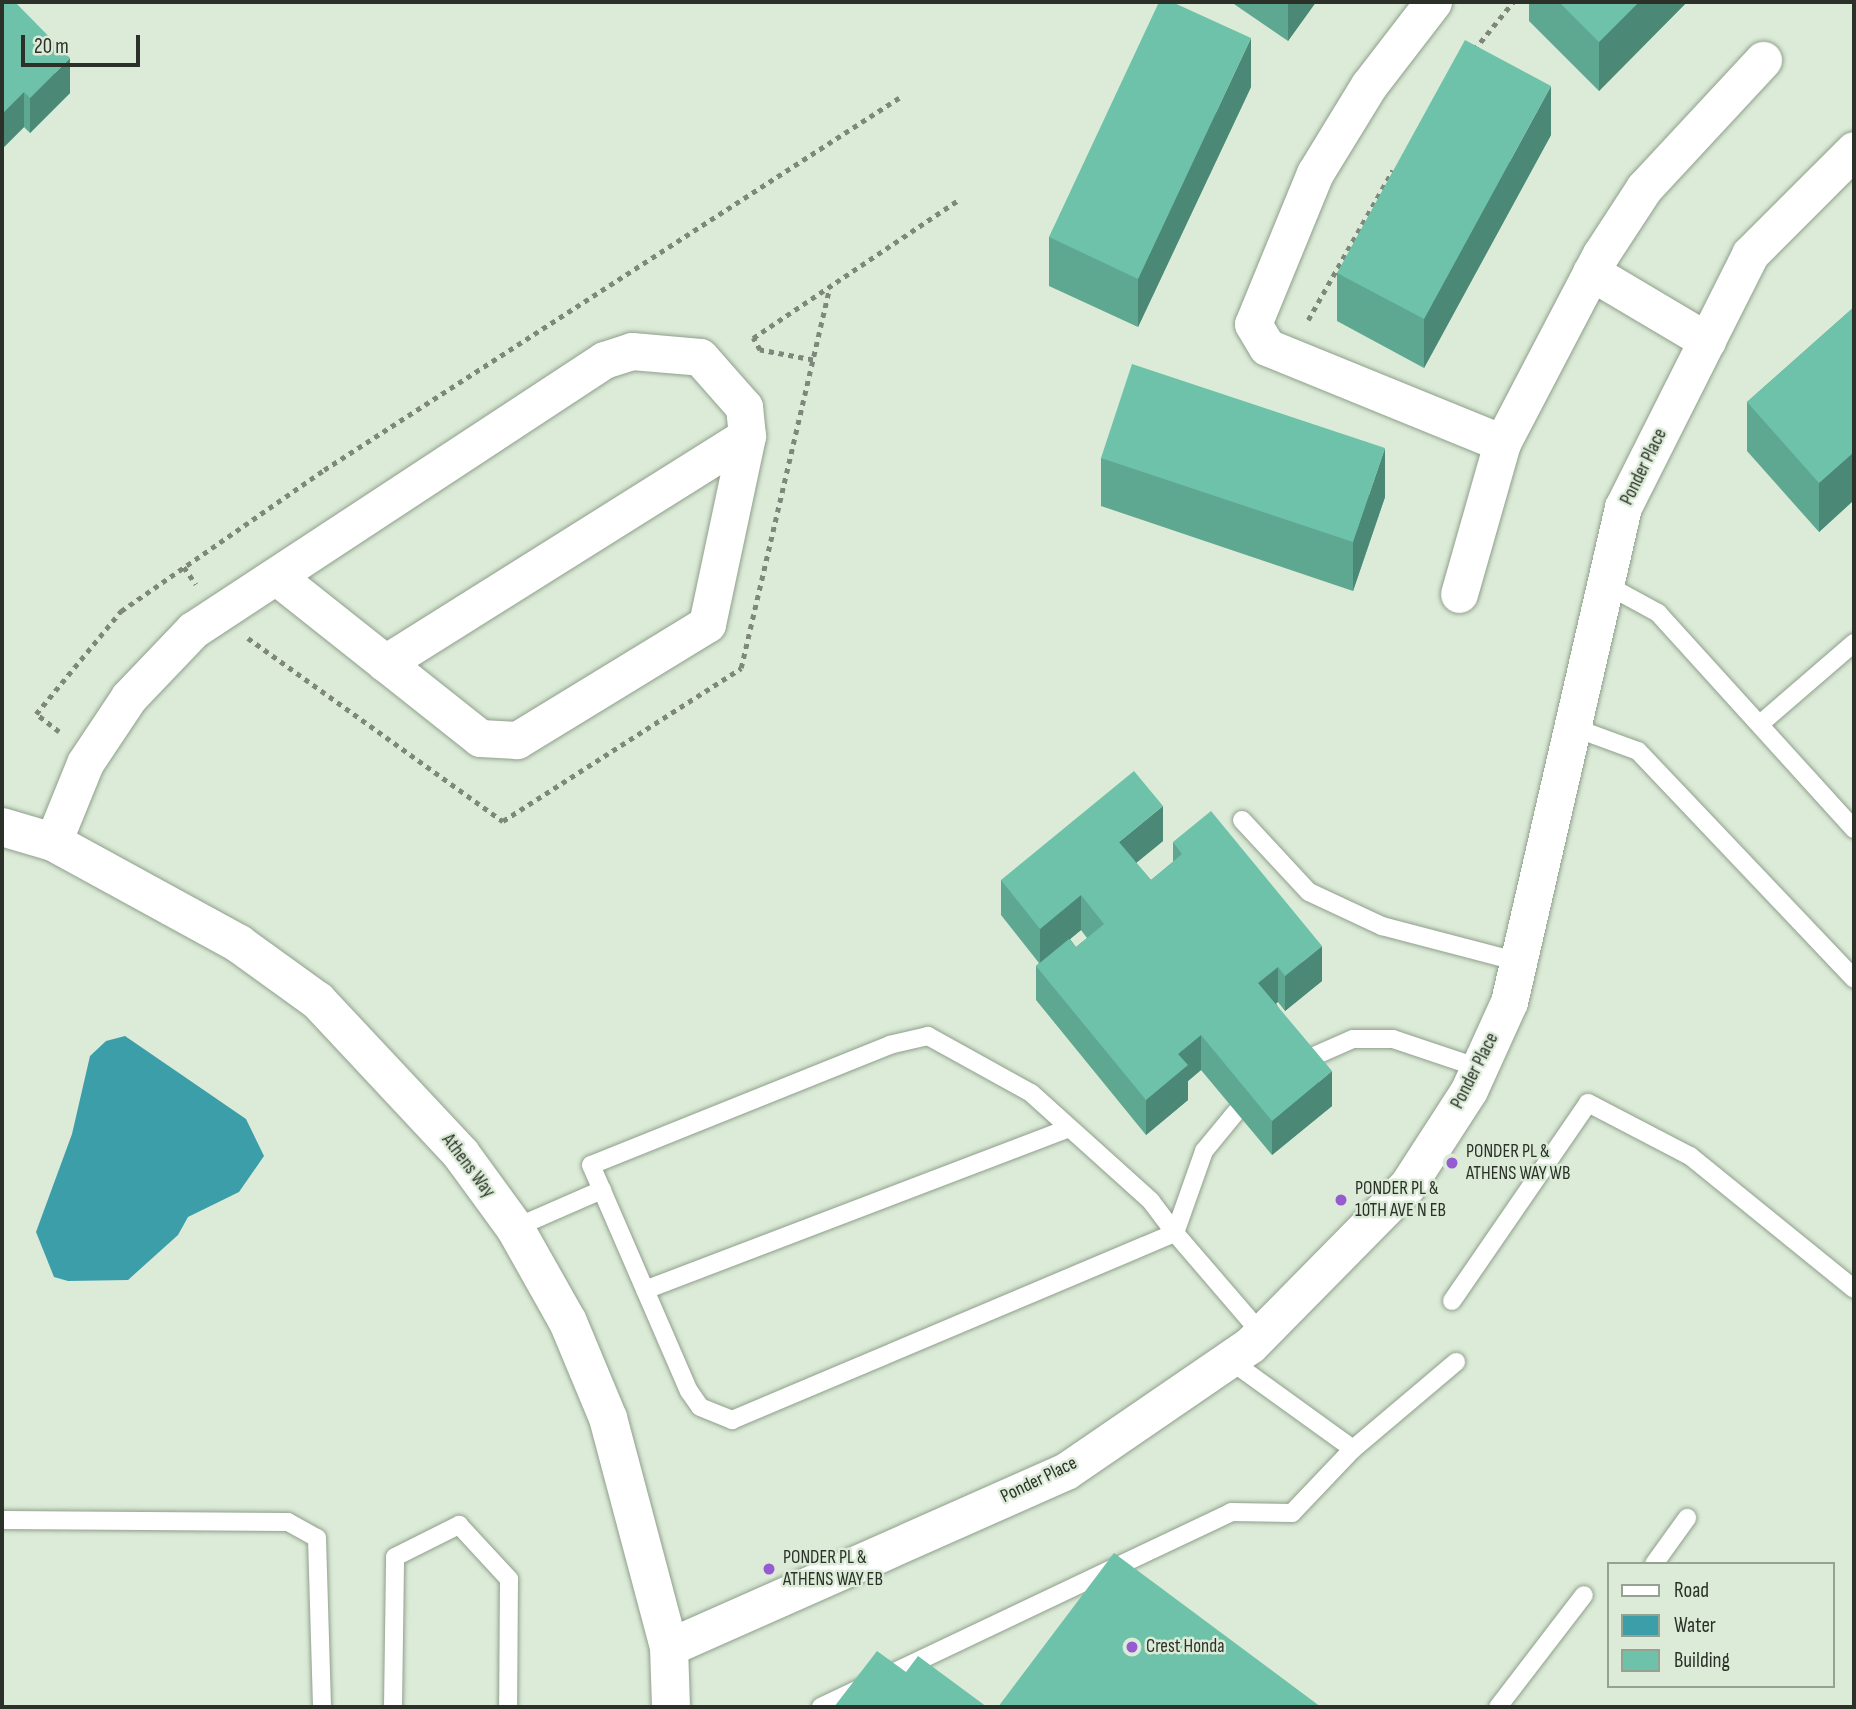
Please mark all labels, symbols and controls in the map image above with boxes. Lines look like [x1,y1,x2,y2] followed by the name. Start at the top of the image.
[24,21,144,65] scale bar
[34,34,69,59] text: 20 m
[1616,425,1672,509] street label: Ponder Place
[1446,1029,1504,1113] street label: Ponder Place
[437,1130,499,1202] street label: Athens Way
[1466,1141,1570,1185] place label: PONDER PL & ATHENS WAY WB
[1444,1155,1460,1171] marker: PONDER PL & ATHENS WAY WB
[1355,1178,1446,1222] place label: PONDER PL & 10TH AVE N EB
[1333,1192,1349,1208] marker: PONDER PL & 10TH AVE N EB
[997,1452,1081,1508] street label: Ponder Place
[783,1547,883,1591] place label: PONDER PL & ATHENS WAY EB
[761,1561,777,1577] marker: PONDER PL & ATHENS WAY EB
[1608,1562,1835,1688] legend
[1674,1578,1709,1603] text: Road
[1674,1613,1716,1638] text: Water
[1146,1636,1224,1658] place label: Crest Honda
[1124,1639,1140,1655] marker: Crest Honda
[1674,1648,1730,1673] text: Building

